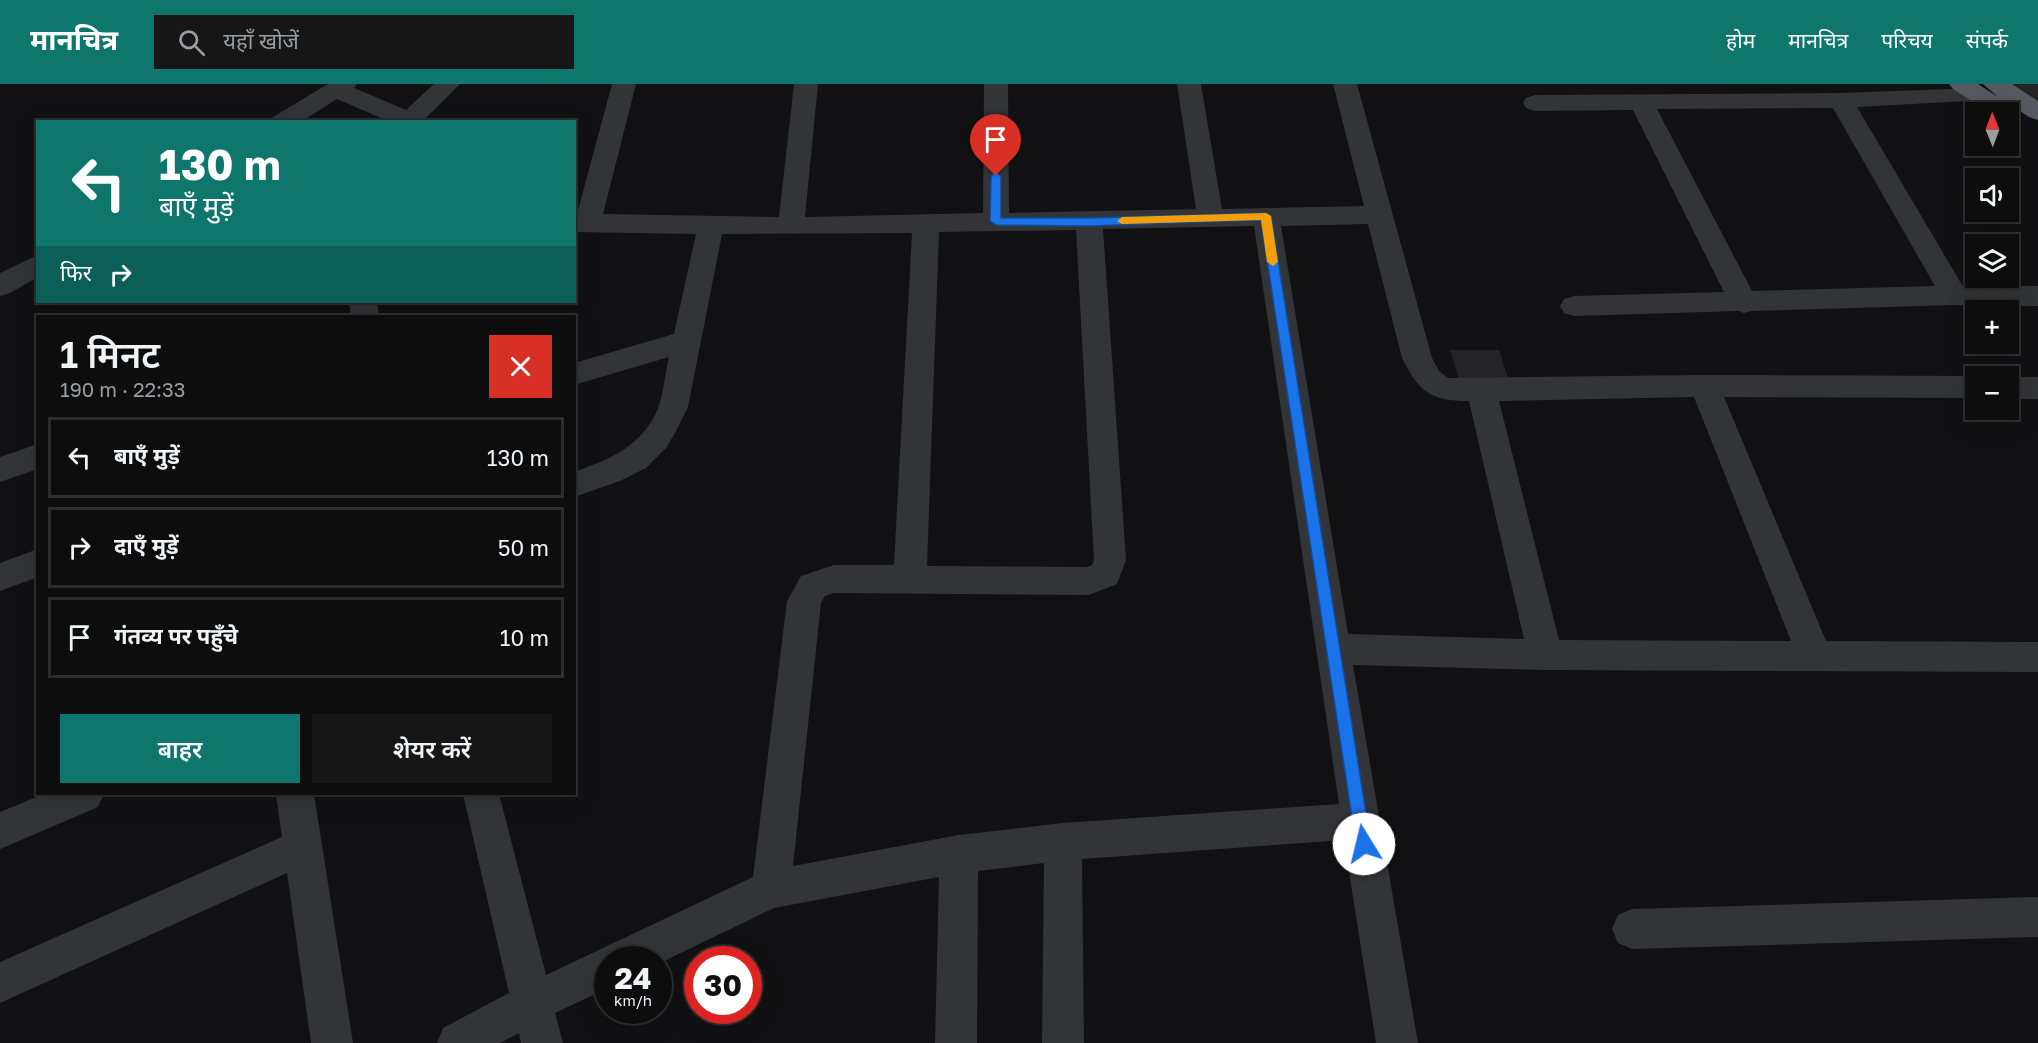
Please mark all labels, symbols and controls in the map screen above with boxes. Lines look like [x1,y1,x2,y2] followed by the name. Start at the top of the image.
[154,15,574,69] search box
[30,23,118,56] text: मानचित्र
[175,26,208,59] icon: search
[223,27,299,54] text: यहाँ खोजें
[1726,27,1755,53] text: होम
[1788,27,1848,53] text: मानचित्र
[1881,27,1933,53] text: परिचय
[1966,27,2008,53] text: संपर्क
[1965,102,2019,156] north arrow
[1965,102,2019,420] map controls
[970,114,1021,176] pin
[979,123,1012,156] icon: arrive
[159,139,281,189] text: 130 m
[60,144,138,222] icon: left
[1965,168,2019,222] button: sound
[159,190,234,222] text: बाएँ मुड़ें
[1965,234,2019,288] button: layers
[104,258,137,291] icon: right
[60,259,92,286] text: फिर
[1965,300,2019,354] button: +
[60,333,160,376] text: 1 मिनट
[489,335,552,398] button: close
[1965,366,2019,420] button: −
[60,377,186,401] text: 190 m · 22:33
[63,441,96,474] icon: left
[114,442,180,469] text: बाएँ मुड़ें
[487,444,549,471] text: 130 m
[63,531,96,564] icon: right
[114,532,179,559] text: दाएँ मुड़ें
[498,534,549,561] text: 50 m
[63,621,96,654] icon: arrive
[114,622,238,649] text: गंतव्य पर पहुँचे
[500,624,549,651] text: 10 m
[60,714,300,783] button: बाहर
[312,714,552,783] button: शेयर करें
[1332,812,1396,876] position arrow
[684,946,762,1024] speed limit sign: 30
[614,960,652,996] text: 24
[614,991,652,1009] text: km/h

